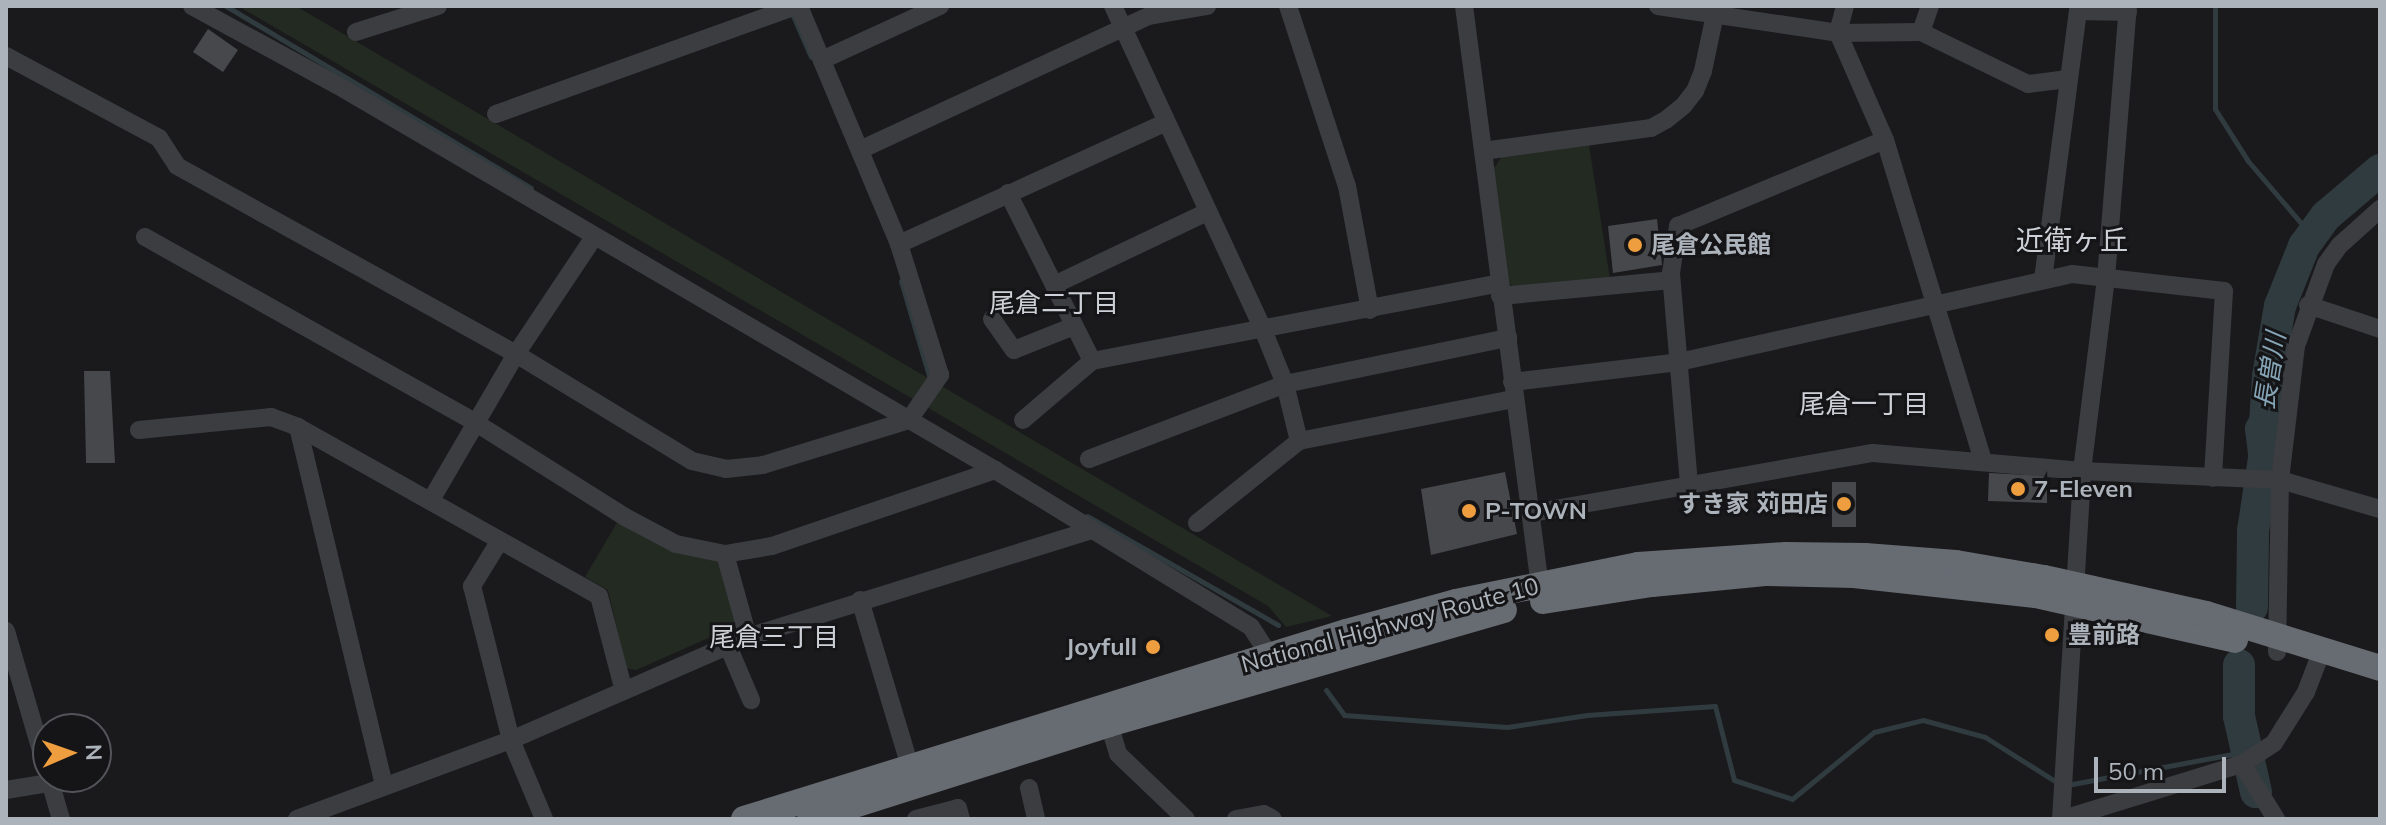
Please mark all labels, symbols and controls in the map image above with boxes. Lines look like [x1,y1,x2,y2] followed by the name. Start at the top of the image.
[2016,223,2128,257] district label: 近衛ヶ丘
[1651,231,1771,259] place label: 尾倉公民館
[1626,236,1644,254] marker: 尾倉公民館
[989,287,1119,319] district label: 尾倉二丁目
[2248,330,2292,412] water label: 長曽川
[1799,388,1929,420] district label: 尾倉一丁目
[2034,475,2133,503] place label: 7-Eleven
[2009,480,2027,498] marker: 7-Eleven
[1677,490,1828,518] place label: すき家 苅田店
[1835,495,1853,513] marker: すき家 苅田店
[1485,497,1587,525] place label: P-TOWN
[1460,502,1478,520] marker: P-TOWN
[1238,571,1542,679] street label: National Highway Route 10
[709,621,839,653] district label: 尾倉三丁目
[2068,621,2140,649] place label: 豊前路
[2043,626,2061,644] marker: 豊前路
[1065,633,1137,661] place label: Joyfull
[1144,638,1162,656] marker: Joyfull
[32,713,112,793] north arrow
[2098,741,2230,791] scale bar
[80,743,108,761] text: N
[2108,756,2164,786] text: 50 m

